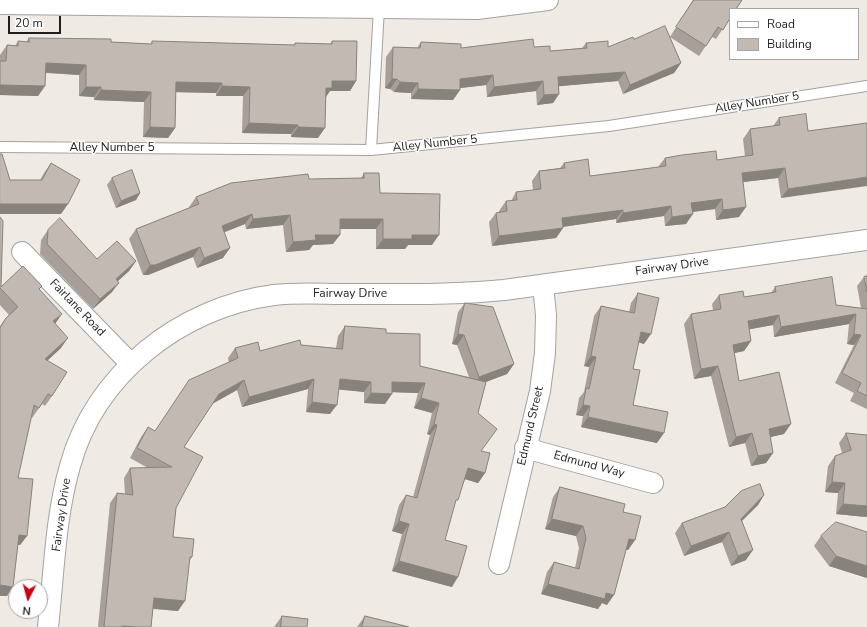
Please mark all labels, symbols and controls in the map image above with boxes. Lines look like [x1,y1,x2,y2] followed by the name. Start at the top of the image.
[10,8,63,34] scale bar
[729,8,859,60] legend
[15,15,43,31] text: 20 m
[767,16,795,32] text: Road
[767,36,812,52] text: Building
[714,89,800,117] street label: Alley Number 5
[392,132,478,156] street label: Alley Number 5
[69,141,155,155] street label: Alley Number 5
[634,255,710,279] street label: Fairway Drive
[46,276,108,340] street label: Fairlane Road
[313,287,387,301] street label: Fairway Drive
[515,385,547,467] street label: Edmund Street
[552,449,626,481] street label: Edmund Way
[50,477,74,553] street label: Fairway Drive
[8,579,48,619] north arrow
[22,603,32,618] text: N

